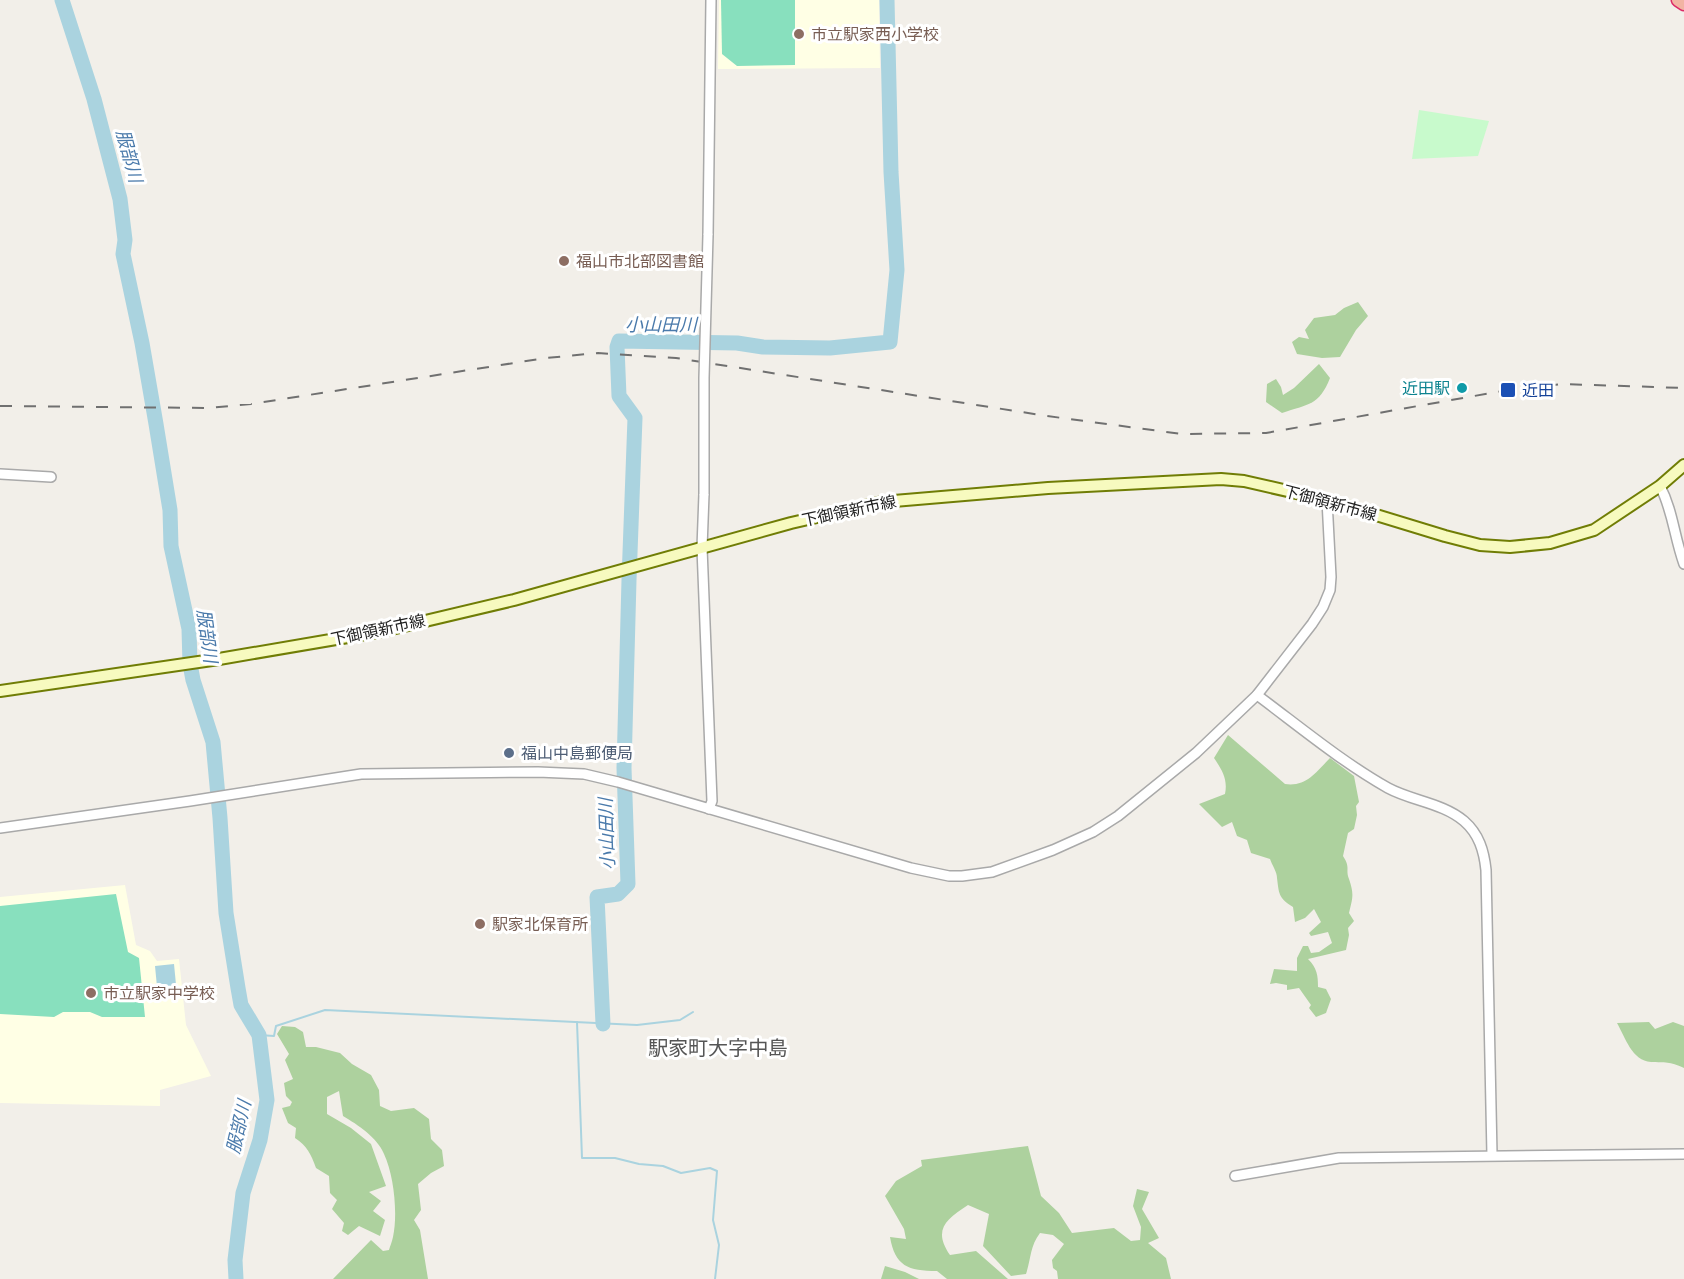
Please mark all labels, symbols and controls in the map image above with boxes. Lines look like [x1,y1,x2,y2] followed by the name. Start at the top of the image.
[811,25,939,44] place label: 市立駅家西小学校
[792,27,806,41] marker: 市立駅家西小学校
[111,127,147,187] water label: 服部川
[576,252,704,271] place label: 福山市北部図書館
[557,254,571,268] marker: 福山市北部図書館
[625,314,699,336] water label: 小山田川
[1402,379,1450,398] place label: 近田駅
[1455,381,1469,395] marker: 近田駅
[1499,381,1517,399] marker: 近田
[1522,381,1554,400] place label: 近田
[1281,481,1379,525] street label: 下御領新市線
[800,492,898,530] street label: 下御領新市線
[192,608,222,666] water label: 服部川
[329,611,427,649] street label: 下御領新市線
[521,744,633,763] place label: 福山中島郵便局
[502,746,516,760] marker: 福山中島郵便局
[595,796,619,870] water label: 小山田川
[492,915,588,934] place label: 駅家北保育所
[473,917,487,931] marker: 駅家北保育所
[103,984,215,1003] place label: 市立駅家中学校
[84,986,98,1000] marker: 市立駅家中学校
[648,1036,788,1060] district label: 駅家町大字中島
[222,1096,256,1156] water label: 服部川

